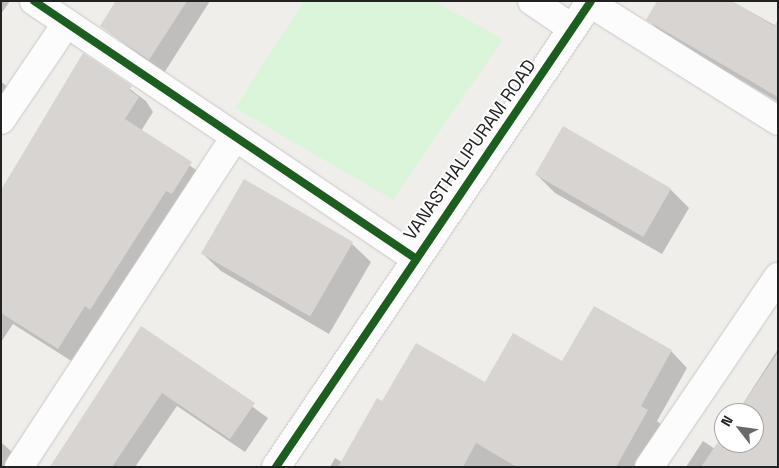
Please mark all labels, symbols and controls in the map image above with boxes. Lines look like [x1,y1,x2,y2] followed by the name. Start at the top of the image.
[399,56,541,244] street label: VANASTHALIPURAM ROAD
[714,403,764,453] north arrow
[717,412,737,430] text: N

